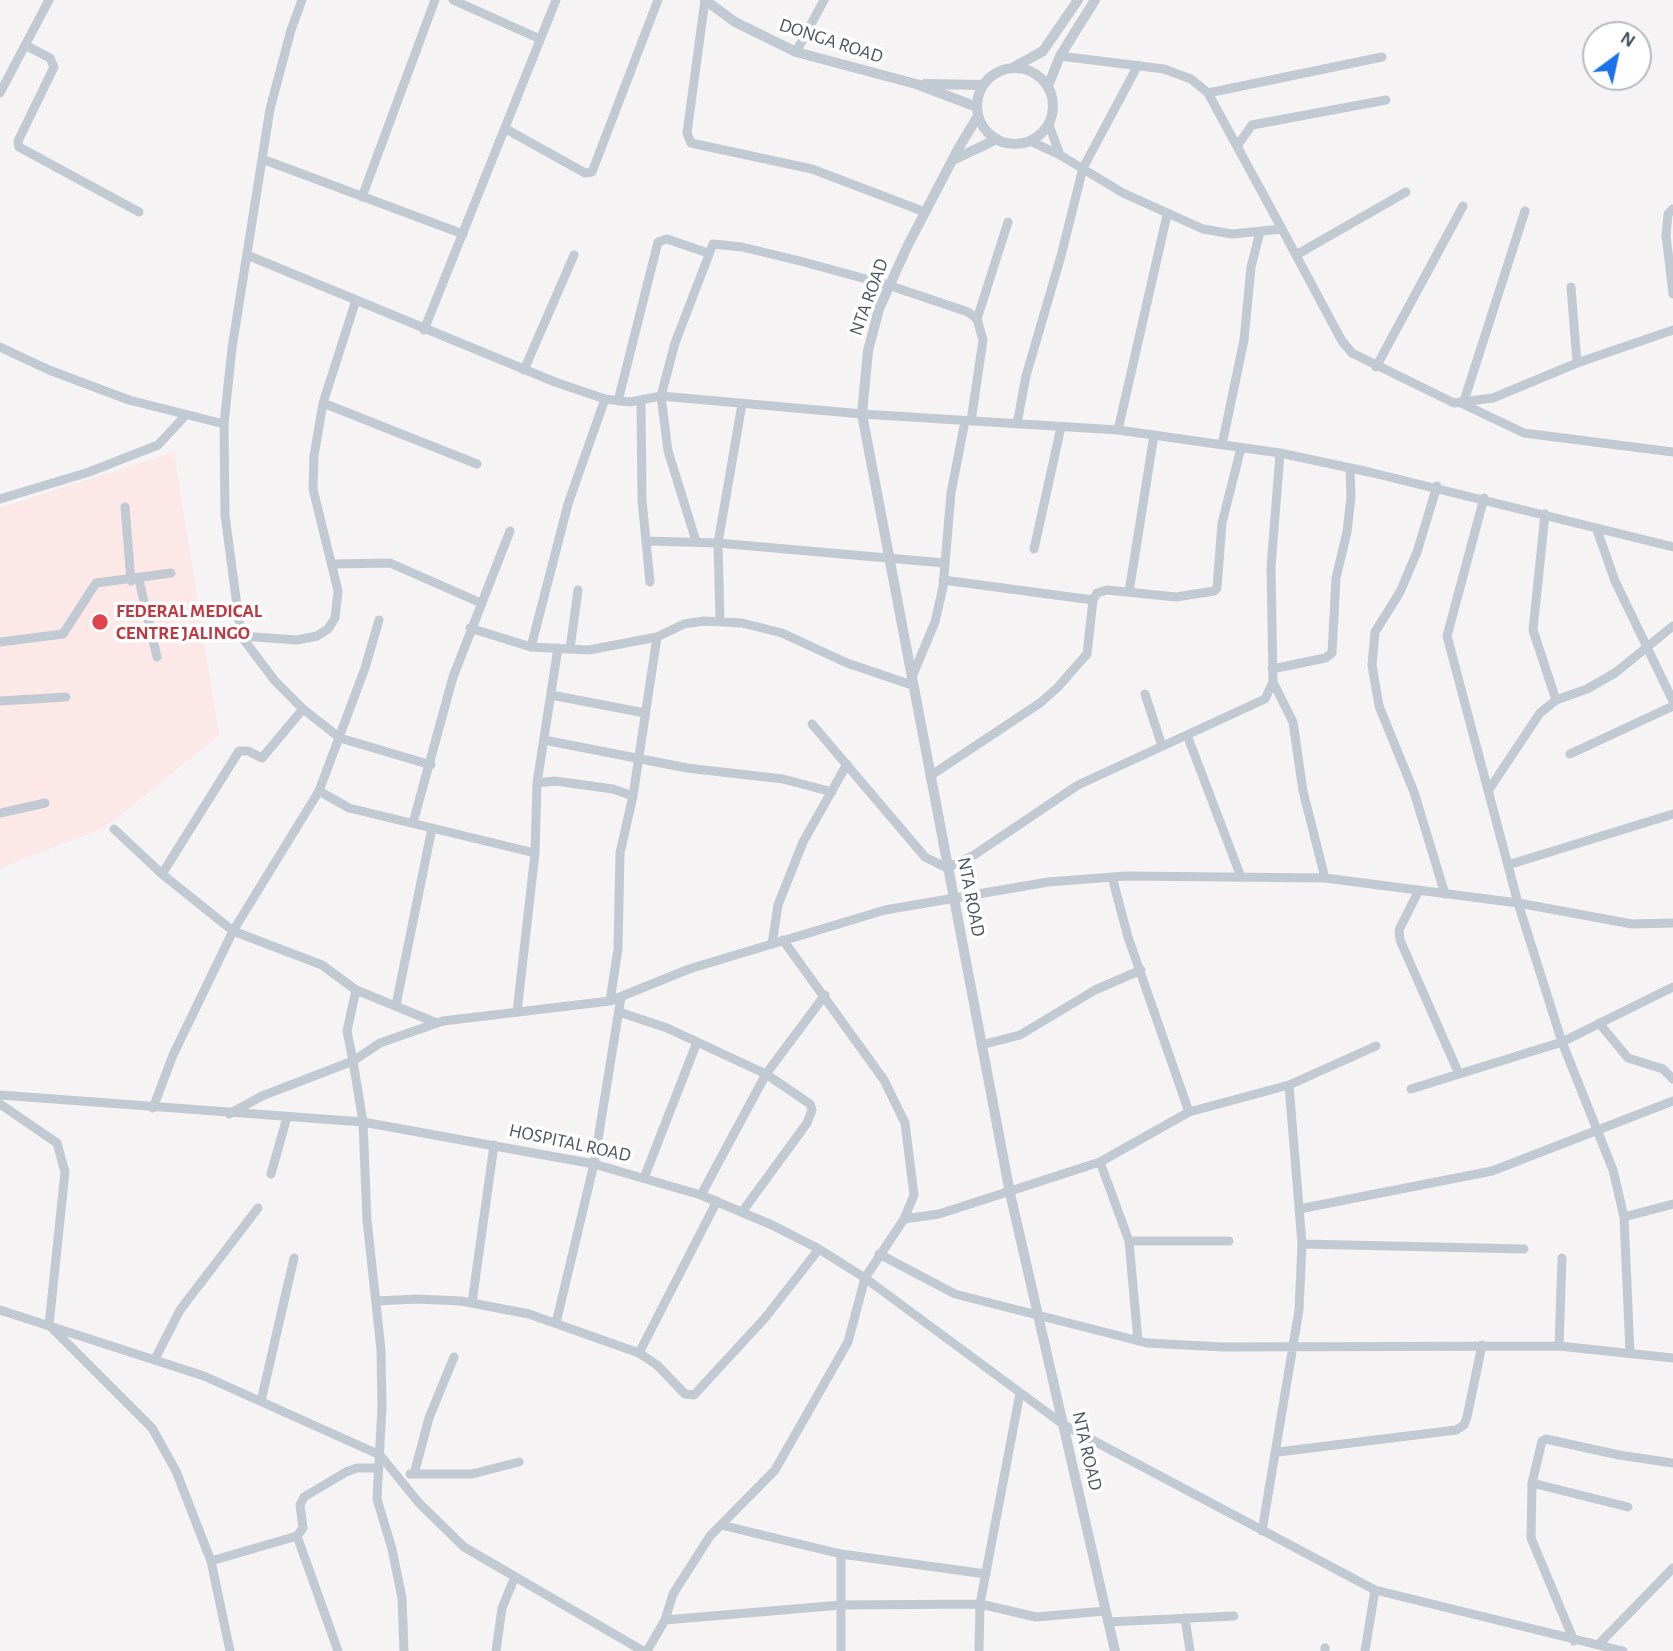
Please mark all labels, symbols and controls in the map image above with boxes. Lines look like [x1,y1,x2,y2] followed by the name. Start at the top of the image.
[776,13,886,69] street label: DONGA ROAD
[1582,21,1652,91] north arrow
[1617,28,1638,51] text: N
[845,255,893,339] street label: NTA ROAD
[116,600,262,644] place label: FEDERAL MEDICAL CENTRE JALINGO
[90,612,110,632] marker: FEDERAL MEDICAL CENTRE JALINGO
[952,855,990,939] street label: NTA ROAD
[507,1119,633,1167] street label: HOSPITAL ROAD
[1067,1409,1107,1493] street label: NTA ROAD

